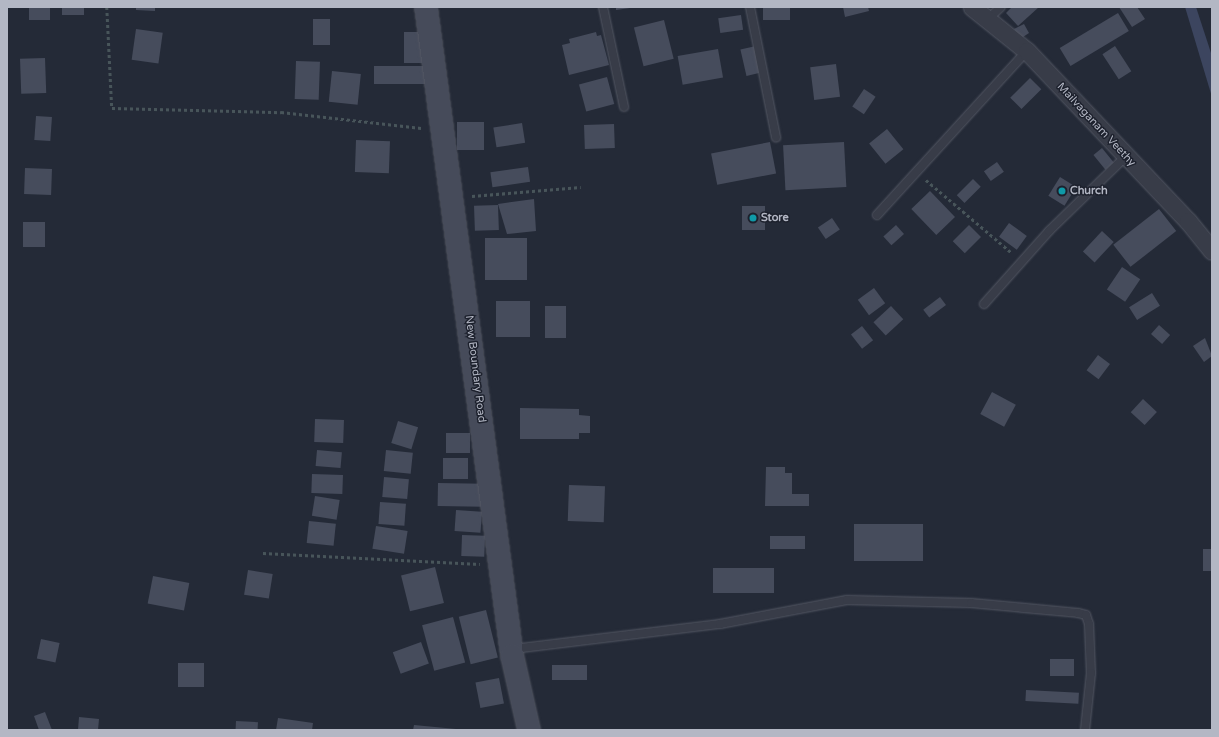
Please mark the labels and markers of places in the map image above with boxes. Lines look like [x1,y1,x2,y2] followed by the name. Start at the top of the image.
[1070,184,1108,198] place label: Church
[1057,186,1067,196] marker: Church
[761,211,789,225] place label: Store
[748,213,758,223] marker: Store

